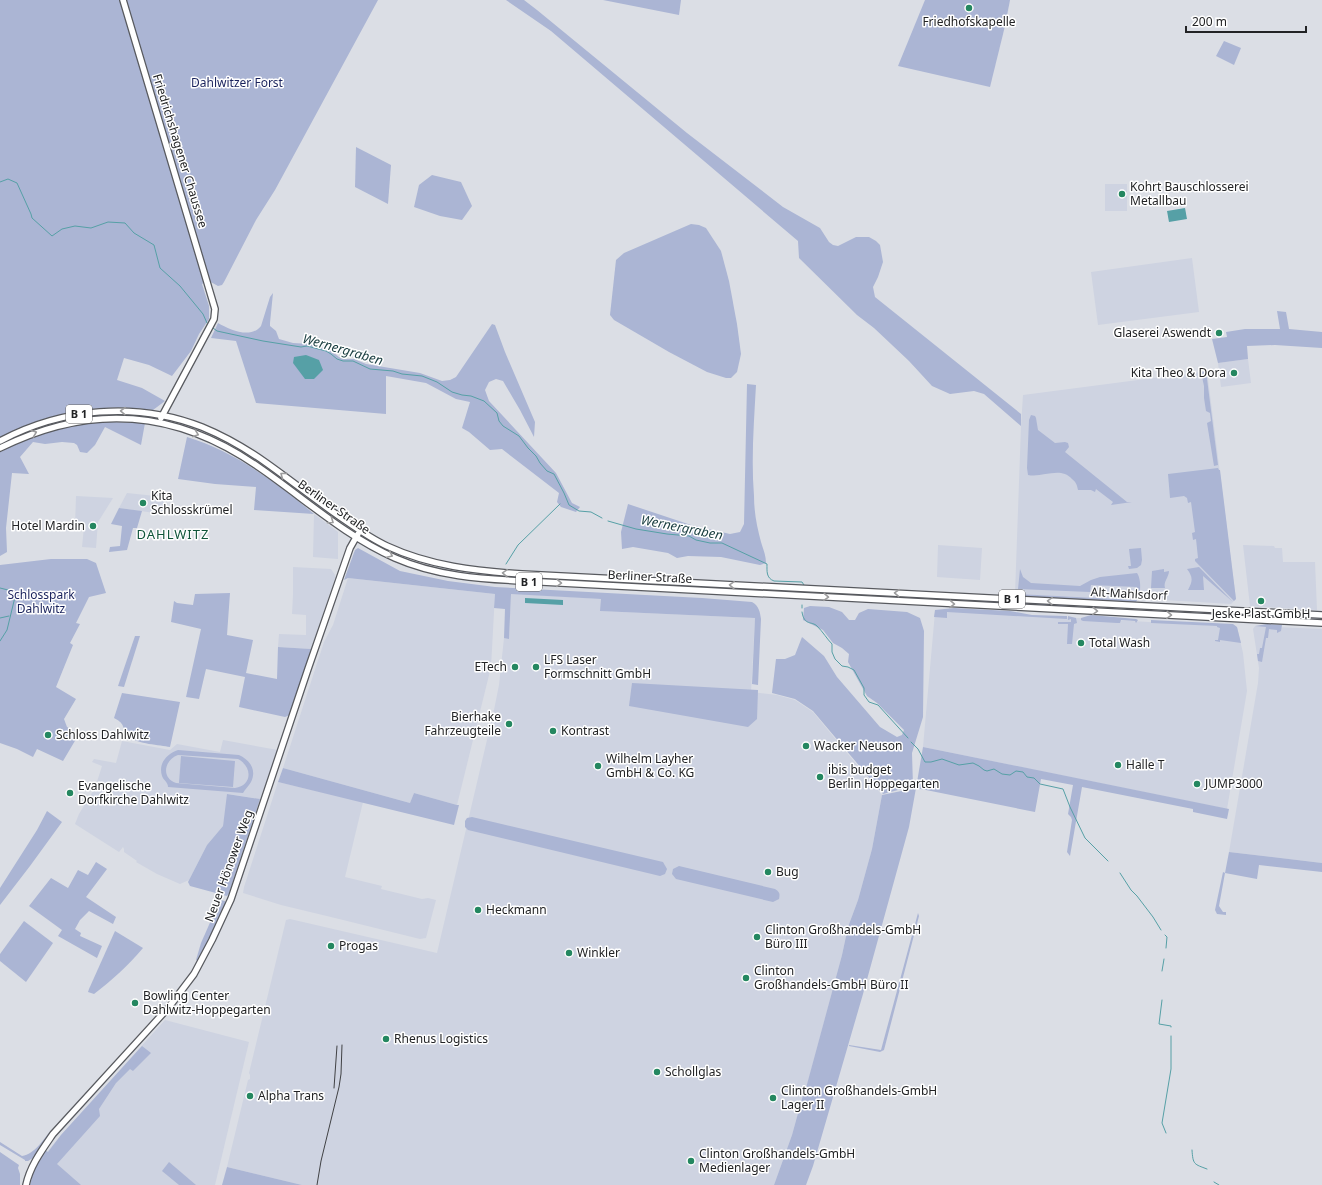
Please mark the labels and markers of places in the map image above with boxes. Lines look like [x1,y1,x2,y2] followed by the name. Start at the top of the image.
[964,3,974,13] marker: Friedhofskapelle
[922,13,1016,30] place label: Friedhofskapelle
[1130,178,1249,209] place label: Kohrt Bauschlosserei Metallbau
[1117,189,1127,199] marker: Kohrt Bauschlosserei Metallbau
[1113,324,1212,341] place label: Glaserei Aswendt
[1214,328,1224,338] marker: Glaserei Aswendt
[1131,364,1226,381] place label: Kita Theo & Dora
[1229,368,1239,378] marker: Kita Theo & Dora
[151,487,232,518] place label: Kita Schlosskrümel
[138,498,148,508] marker: Kita Schlosskrümel
[11,517,85,534] place label: Hotel Mardin
[88,521,98,531] marker: Hotel Mardin
[1256,596,1266,606] marker: Jeske Plast GmbH
[1211,605,1310,622] place label: Jeske Plast GmbH
[1089,634,1150,651] place label: Total Wash
[1076,638,1086,648] marker: Total Wash
[544,651,651,682] place label: LFS Laser Formschnitt GmbH
[475,658,507,675] place label: ETech
[510,662,520,672] marker: ETech
[531,662,541,672] marker: LFS Laser Formschnitt GmbH
[424,708,501,739] place label: Bierhake Fahrzeugteile
[504,719,514,729] marker: Bierhake Fahrzeugteile
[561,722,610,739] place label: Kontrast
[56,726,150,743] place label: Schloss Dahlwitz
[548,726,558,736] marker: Kontrast
[43,730,53,740] marker: Schloss Dahlwitz
[814,737,902,754] place label: Wacker Neuson
[801,741,811,751] marker: Wacker Neuson
[606,750,694,781] place label: Wilhelm Layher GmbH & Co. KG
[1126,756,1165,773] place label: Halle T
[1113,760,1123,770] marker: Halle T
[593,761,603,771] marker: Wilhelm Layher GmbH & Co. KG
[828,761,940,792] place label: ibis budget Berlin Hoppegarten
[815,772,825,782] marker: ibis budget Berlin Hoppegarten
[1204,775,1263,792] place label: JUMP3000
[78,777,189,808] place label: Evangelische Dorfkirche Dahlwitz
[1192,779,1202,789] marker: JUMP3000
[65,788,75,798] marker: Evangelische Dorfkirche Dahlwitz
[776,863,799,880] place label: Bug
[763,867,773,877] marker: Bug
[486,901,547,918] place label: Heckmann
[473,905,483,915] marker: Heckmann
[765,921,921,952] place label: Clinton Großhandels-GmbH Büro III
[752,932,762,942] marker: Clinton Großhandels-GmbH Büro III
[339,937,378,954] place label: Progas
[326,941,336,951] marker: Progas
[577,944,620,961] place label: Winkler
[564,948,574,958] marker: Winkler
[754,962,909,993] place label: Clinton Großhandels-GmbH Büro II
[741,973,751,983] marker: Clinton Großhandels-GmbH Büro II
[143,987,271,1018] place label: Bowling Center Dahlwitz-Hoppegarten
[130,998,140,1008] marker: Bowling Center Dahlwitz-Hoppegarten
[394,1030,488,1047] place label: Rhenus Logistics
[381,1034,391,1044] marker: Rhenus Logistics
[665,1063,721,1080] place label: Schollglas
[652,1067,662,1077] marker: Schollglas
[781,1082,937,1113] place label: Clinton Großhandels-GmbH Lager II
[258,1087,324,1104] place label: Alpha Trans
[245,1091,255,1101] marker: Alpha Trans
[768,1093,778,1103] marker: Clinton Großhandels-GmbH Lager II
[699,1145,855,1176] place label: Clinton Großhandels-GmbH Medienlager
[686,1156,696,1166] marker: Clinton Großhandels-GmbH Medienlager

